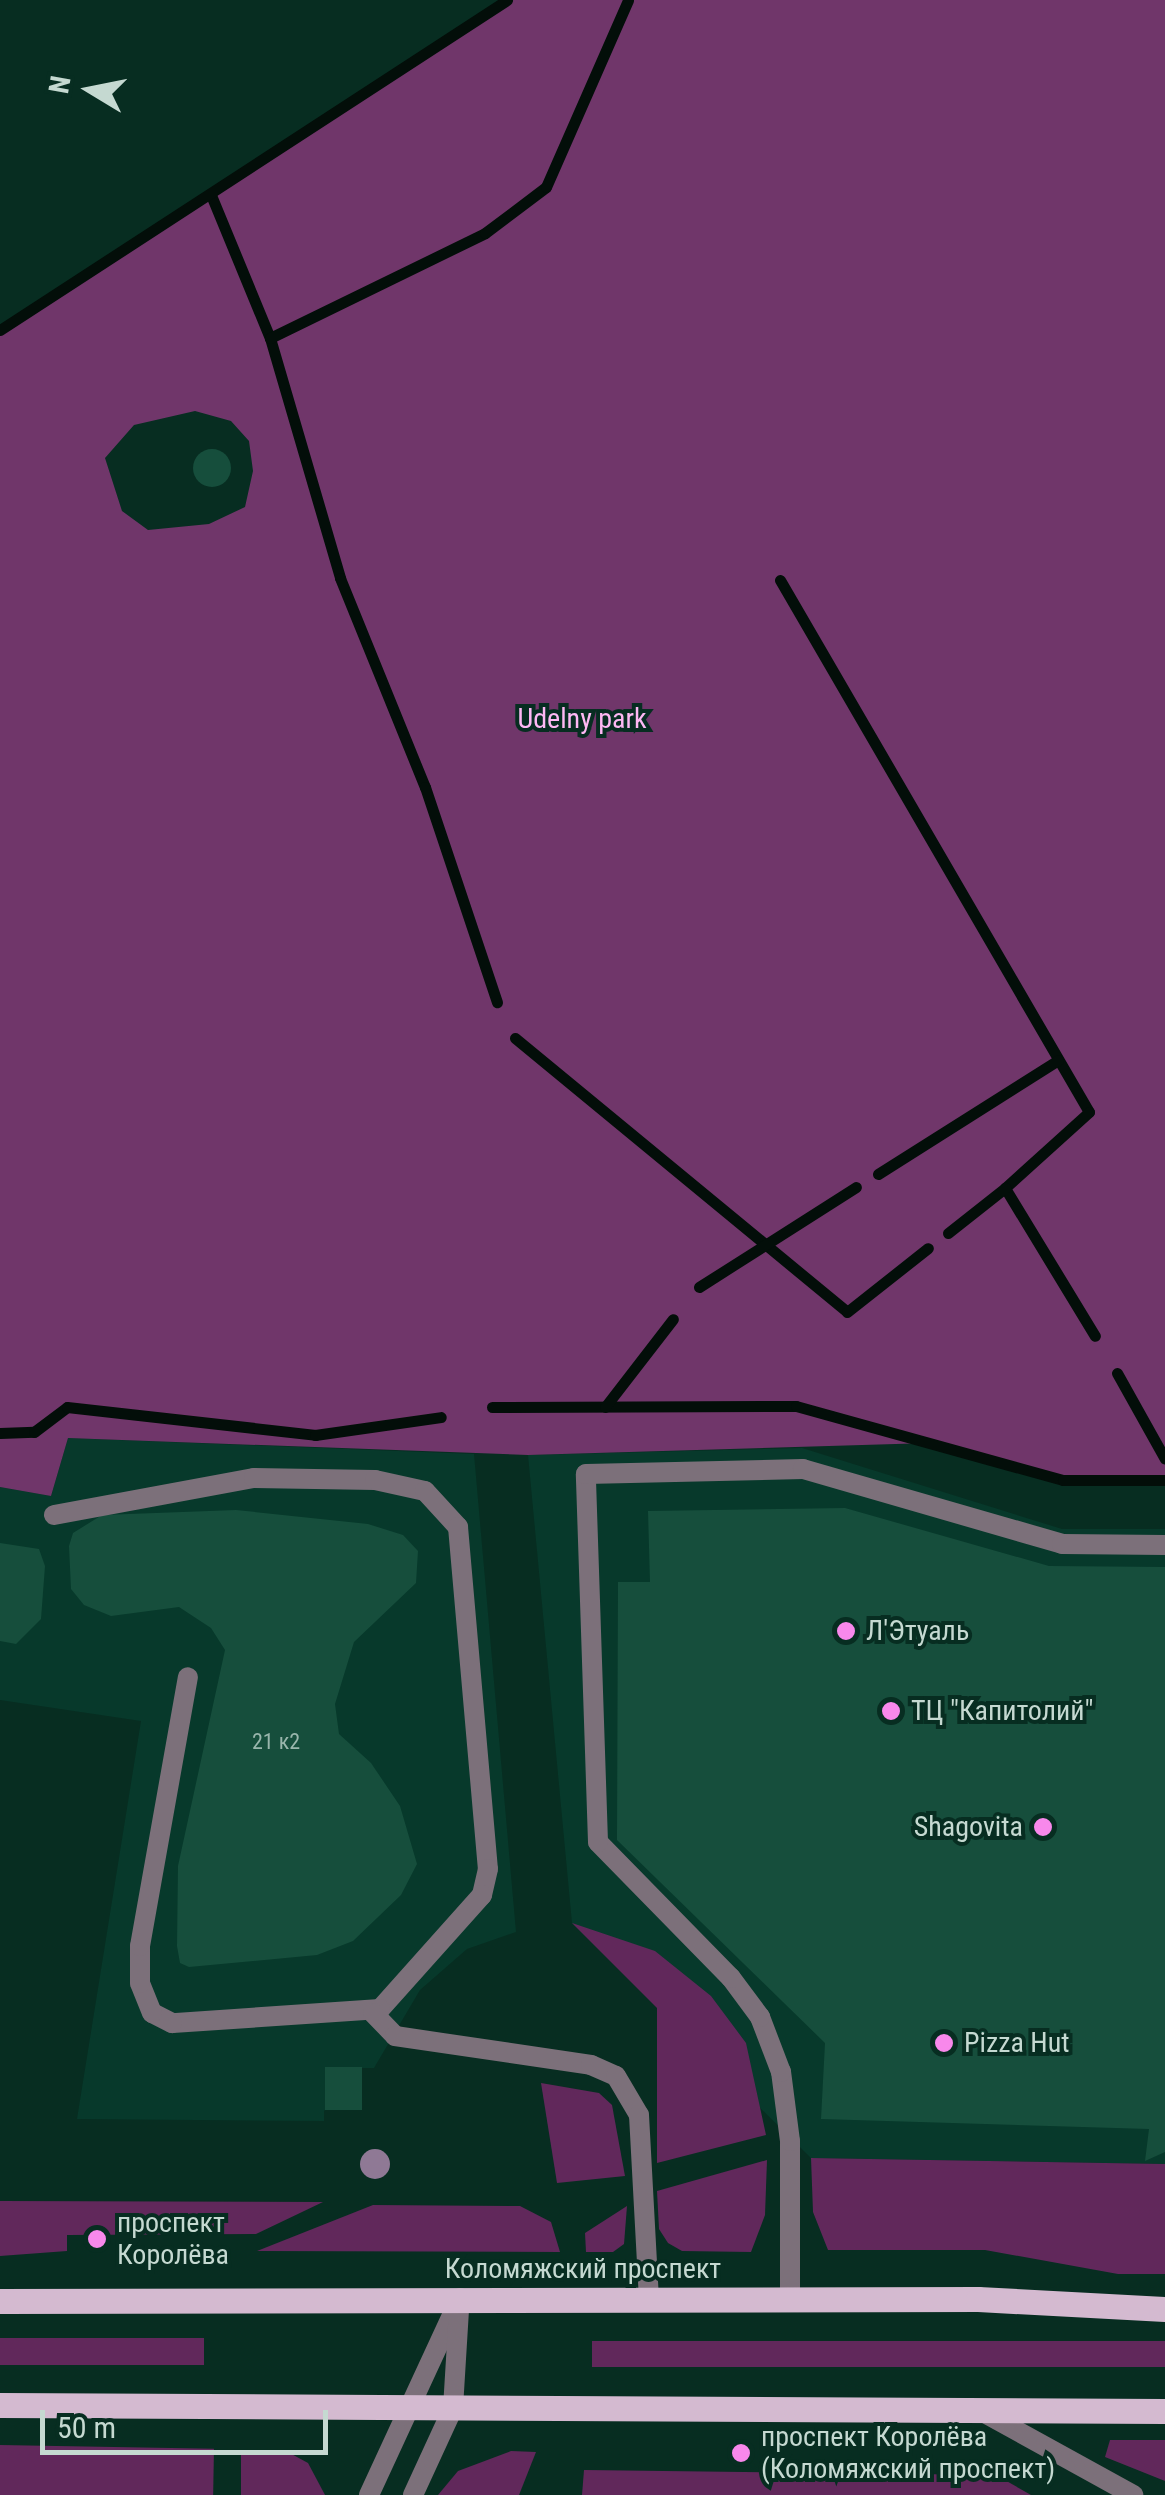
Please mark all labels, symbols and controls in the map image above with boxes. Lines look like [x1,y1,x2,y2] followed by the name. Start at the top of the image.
[40,40,140,140] north arrow
[42,73,78,96] text: N
[517,702,647,736] park label: Udelny park
[866,1614,969,1648] place label: Л'Этуаль
[835,1620,857,1642] marker: Л'Этуаль
[911,1694,1093,1728] place label: ТЦ "Капитолий"
[880,1700,902,1722] marker: ТЦ "Капитолий"
[252,1729,300,1755] house number: 21 к2
[914,1810,1023,1844] place label: Shagovita
[1032,1816,1054,1838] marker: Shagovita
[964,2026,1070,2060] place label: Pizza Hut
[933,2032,955,2054] marker: Pizza Hut
[117,2206,229,2272] place label: проспект Королёва
[86,2228,108,2250] marker: проспект Королёва
[445,2252,721,2286] street label: Коломяжский проспект
[45,2390,332,2452] scale bar
[57,2410,116,2445] text: 50 m
[761,2420,1055,2486] place label: проспект Королёва (Коломяжский проспект)
[730,2442,752,2464] marker: проспект Королёва (Коломяжский проспект)

